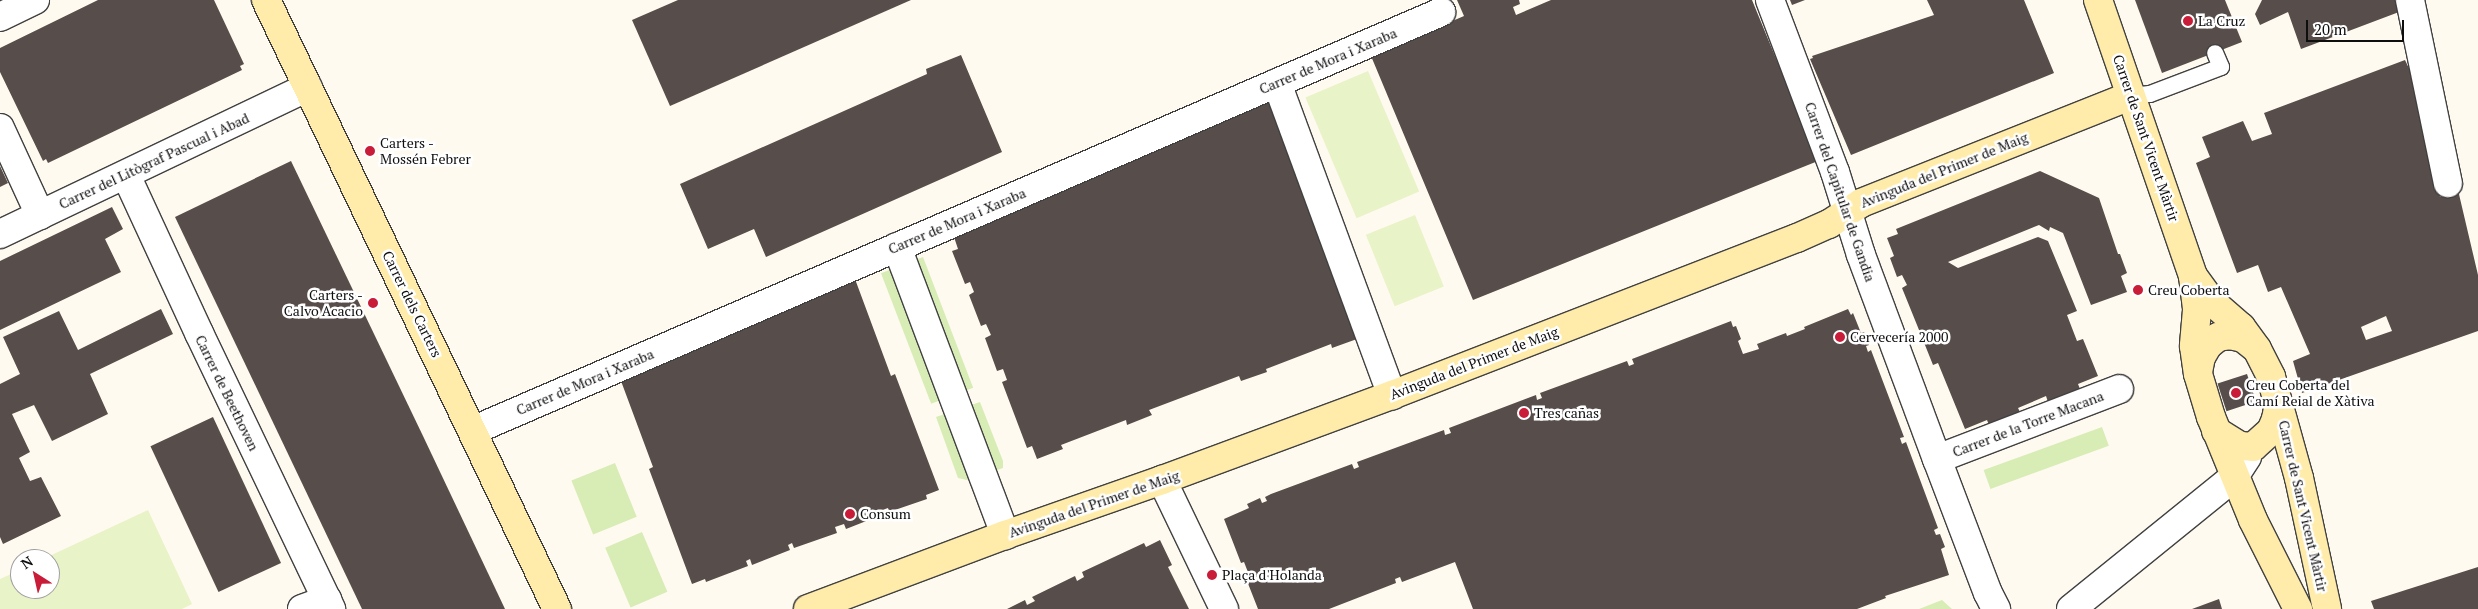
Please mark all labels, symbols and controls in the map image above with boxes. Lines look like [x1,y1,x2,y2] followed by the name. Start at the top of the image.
[2308,10,2406,42] scale bar
[2198,13,2245,29] place label: La Cruz
[2182,15,2194,27] marker: La Cruz
[2314,19,2347,39] text: 20 m
[1257,24,1399,98] street label: Carrer de Mora i Xaraba
[2109,52,2183,224] street label: Carrer de Sant Vicent Màrtir
[1801,100,1879,284] street label: Carrer del Capitular de Gandia
[56,109,252,213] street label: Carrer del Litògraf Pascual i Abad
[1858,129,2030,211] street label: Avinguda del Primer de Maig
[380,135,471,168] place label: Carters - Mossén Febrer
[364,145,376,157] marker: Carters - Mossén Febrer
[886,184,1028,258] street label: Carrer de Mora i Xaraba
[379,248,445,360] street label: Carrer dels Carters
[2148,282,2230,298] place label: Creu Coberta
[2132,284,2144,296] marker: Creu Coberta
[284,287,363,320] place label: Carters - Calvo Acacio
[367,297,379,309] marker: Carters - Calvo Acacio
[1387,323,1561,403] street label: Avinguda del Primer de Maig
[1850,329,1948,345] place label: Cervecería 2000
[1834,331,1846,343] marker: Cervecería 2000
[192,332,262,454] street label: Carrer de Beethoven
[514,345,656,419] street label: Carrer de Mora i Xaraba
[2246,377,2375,410] place label: Creu Coberta del Camí Reial de Xàtiva
[1950,387,2106,461] street label: Carrer de la Torre Macana
[2230,387,2242,399] marker: Creu Coberta del Camí Reial de Xàtiva
[1534,405,1599,421] place label: Tres cañas
[1518,407,1530,419] marker: Tres cañas
[2275,418,2331,594] street label: Carrer de Sant Vicent Màrtir
[1007,467,1181,541] street label: Avinguda del Primer de Maig
[860,506,911,522] place label: Consum
[844,508,856,520] marker: Consum
[10,549,60,599] north arrow
[17,551,36,573] text: N
[1222,567,1322,583] place label: Plaça d'Holanda
[1206,569,1218,581] marker: Plaça d'Holanda

